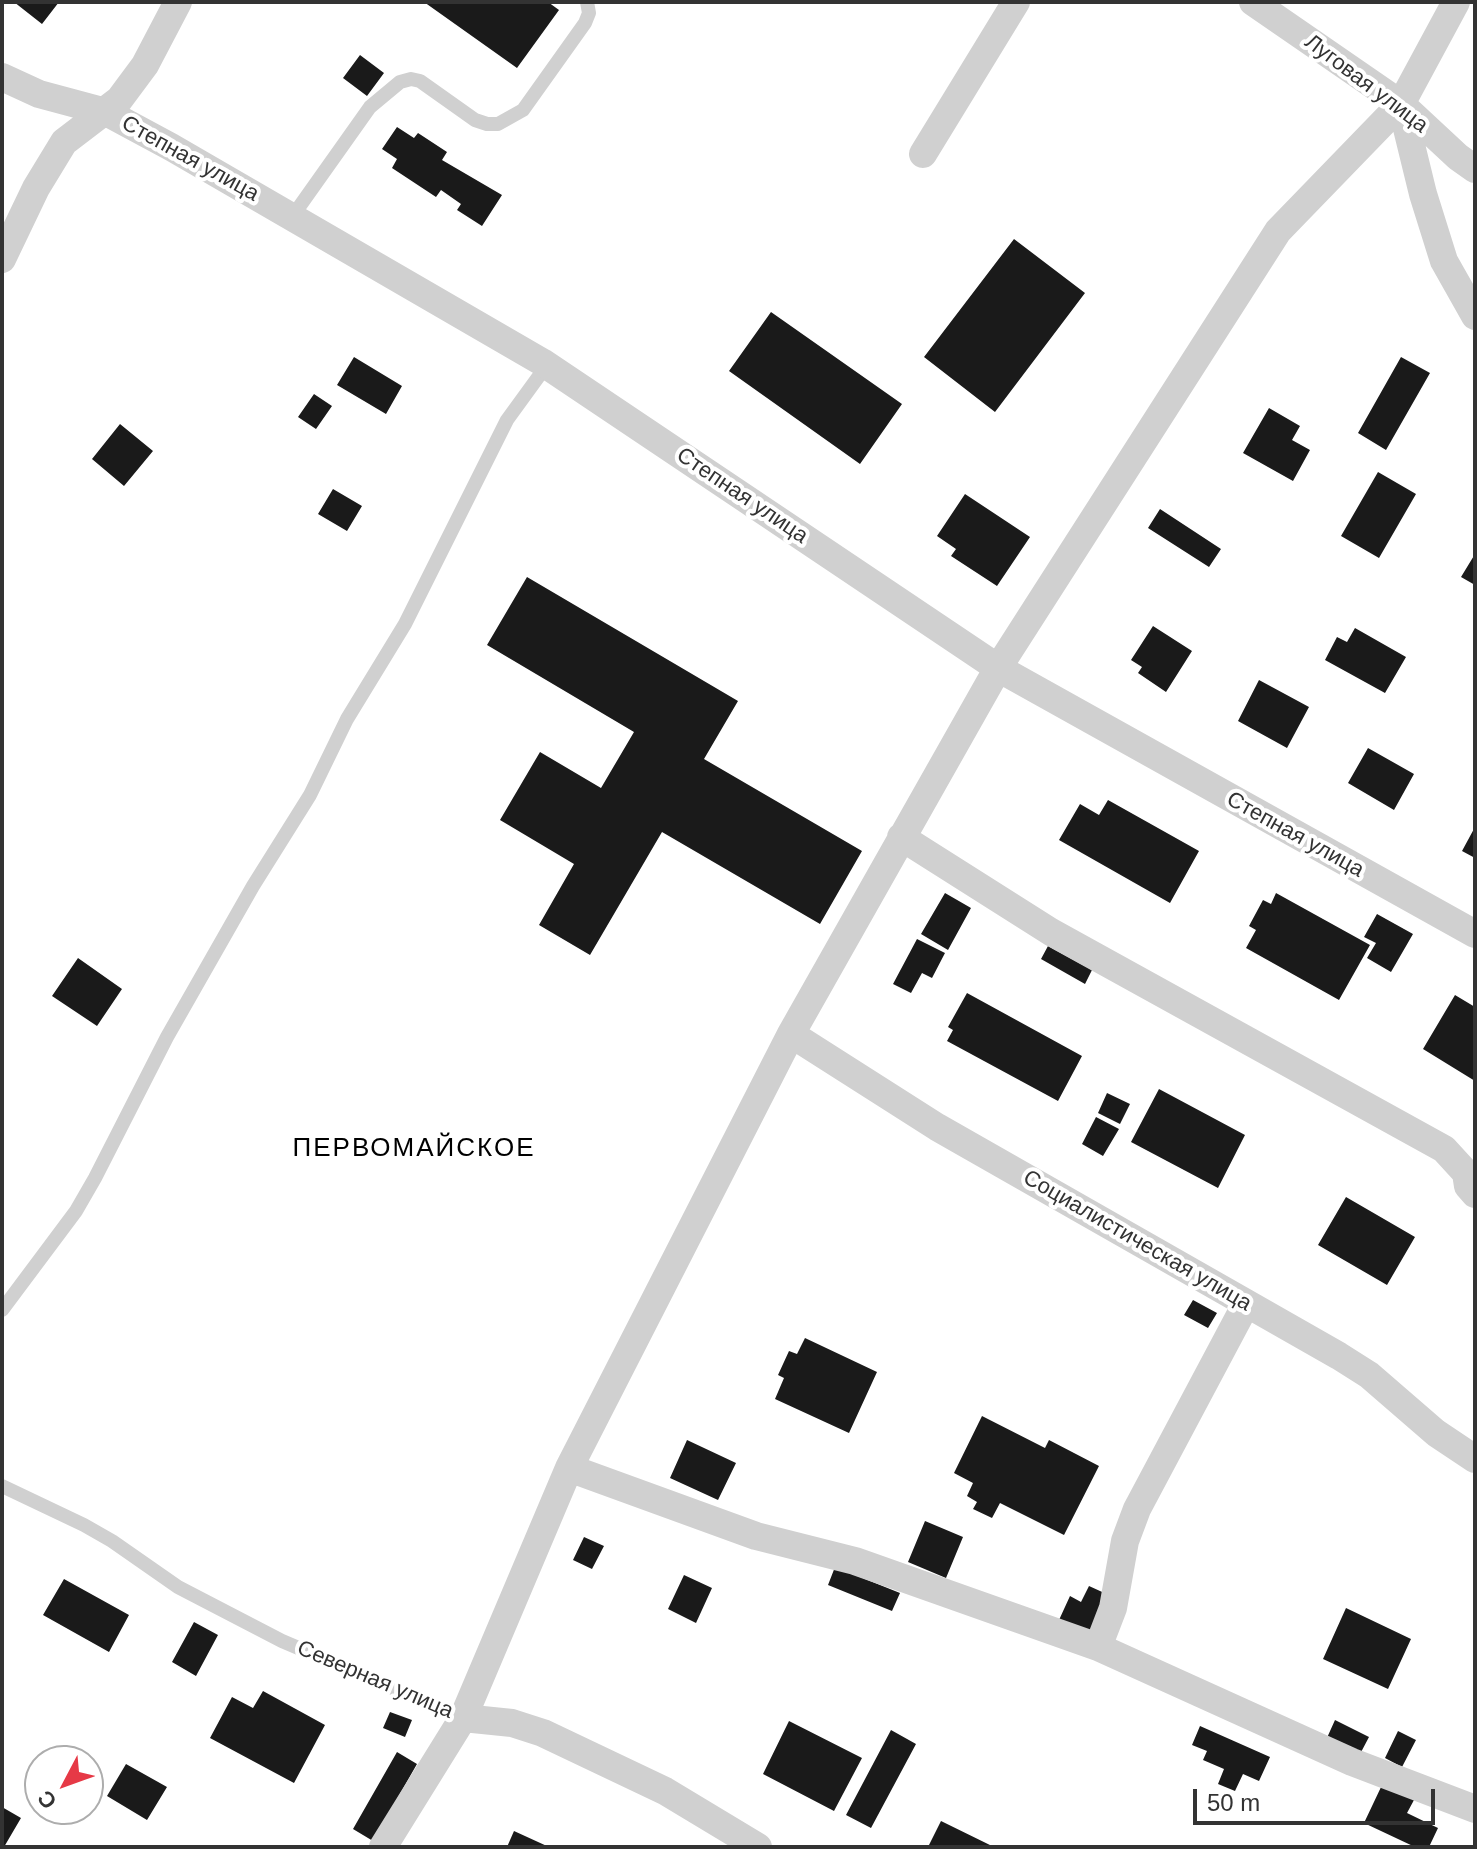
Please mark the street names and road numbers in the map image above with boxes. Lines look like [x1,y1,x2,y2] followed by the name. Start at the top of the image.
[1299,29,1433,139] street label: Луговая улица
[117,110,263,208] street label: Степная улица
[671,442,813,550] street label: Степная улица
[1222,786,1368,884] street label: Степная улица
[1018,1165,1256,1317] street label: Социалистическая улица
[293,1635,457,1725] street label: Северная улица

